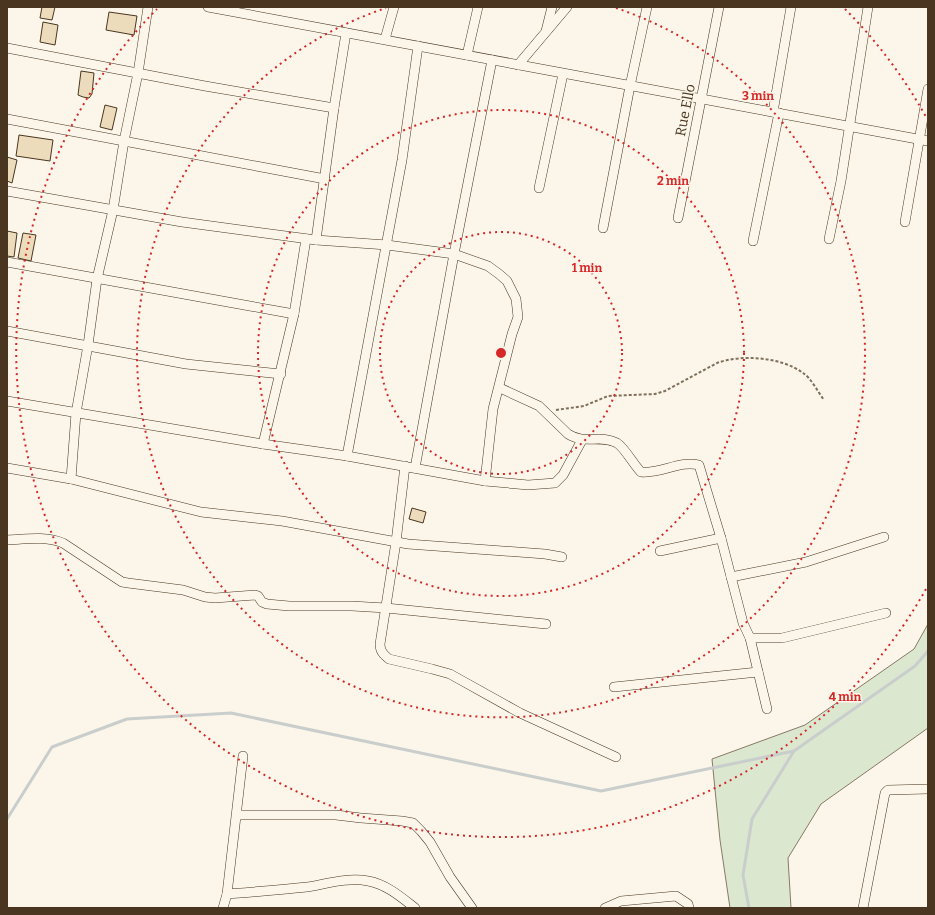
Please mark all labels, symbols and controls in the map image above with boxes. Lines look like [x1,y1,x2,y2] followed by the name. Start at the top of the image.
[672,82,699,138] street label: Rue Ello
[742,89,774,103] text: 3 min
[657,174,689,188] text: 2 min
[572,261,602,275] text: 1 min
[494,346,508,360] centre of rings
[829,690,861,704] text: 4 min

